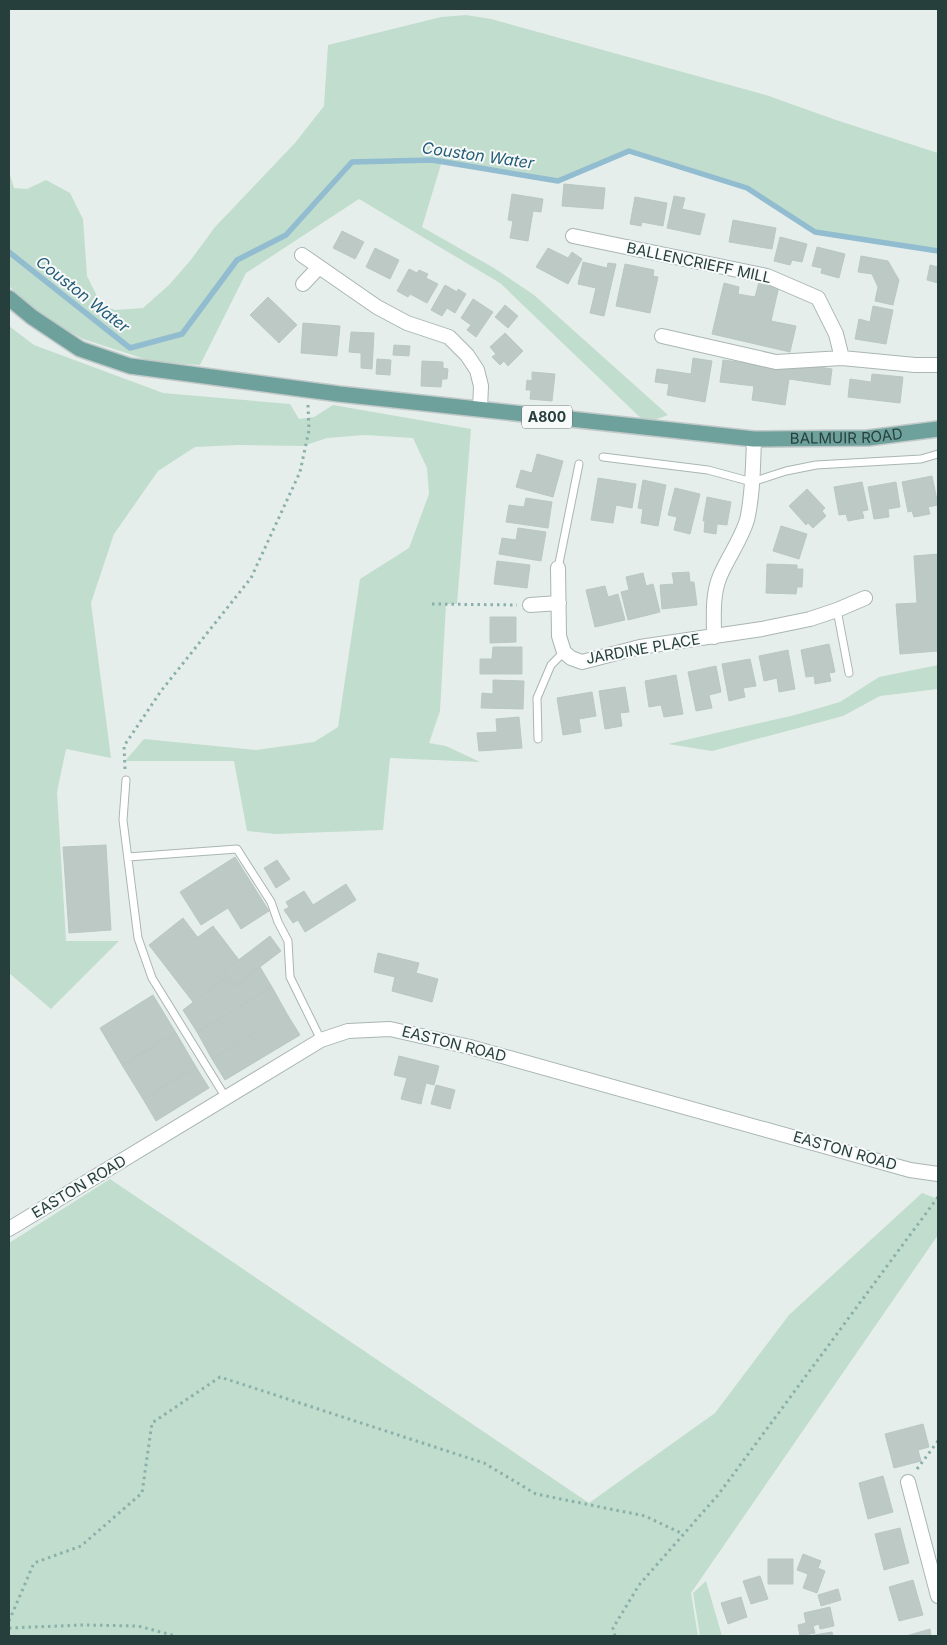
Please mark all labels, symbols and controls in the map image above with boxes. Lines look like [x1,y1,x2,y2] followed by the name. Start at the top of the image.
[421,137,536,173] water label: Couston Water
[625,238,773,287] street label: BALLENCRIEFF MILL
[32,251,134,337] water label: Couston Water
[522,406,572,428] road number: A800
[790,424,904,448] street label: BALMUIR ROAD
[584,629,701,668] street label: JARDINE PLACE
[400,1021,508,1066] street label: EASTON ROAD
[791,1127,899,1174] street label: EASTON ROAD
[28,1151,129,1222] street label: EASTON ROAD

